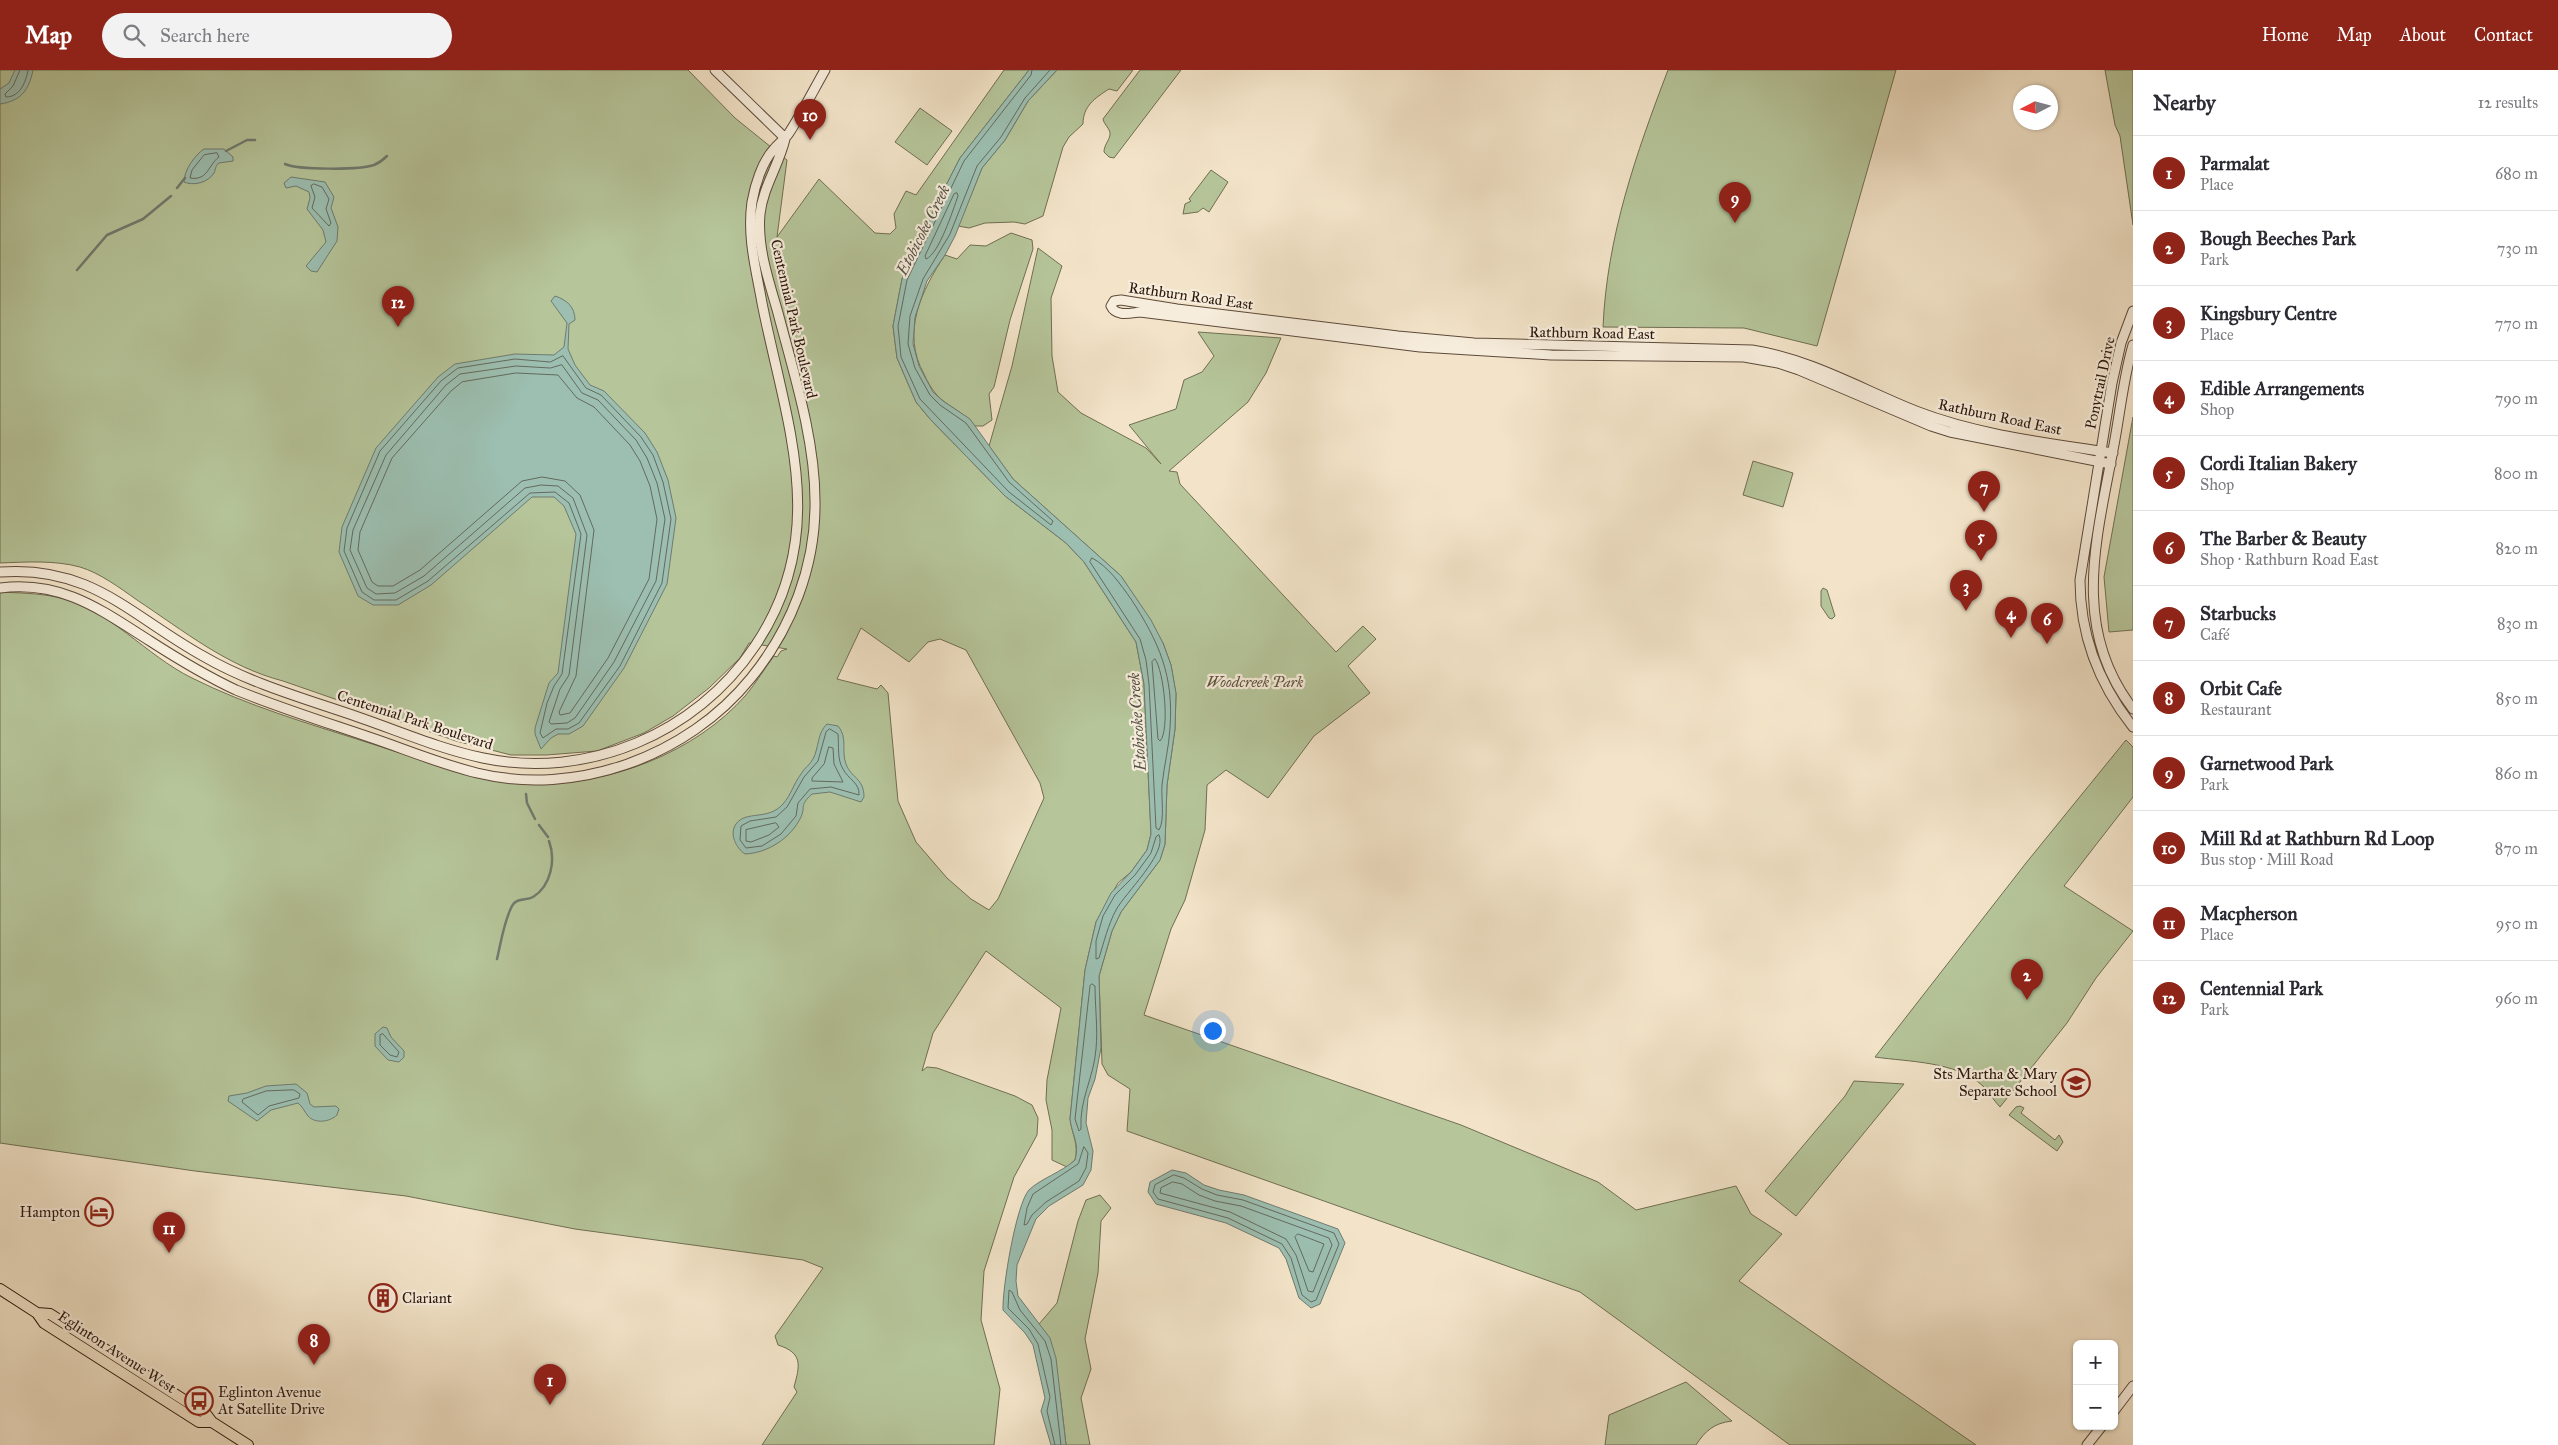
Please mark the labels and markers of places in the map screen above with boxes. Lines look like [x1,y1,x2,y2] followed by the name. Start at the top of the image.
[794,99,826,140] pin: 10
[1719,182,1751,223] pin: 9
[382,286,414,327] pin: 12
[1968,471,2000,512] pin: 7
[1965,520,1997,561] pin: 5
[1950,570,1982,611] pin: 3
[1995,597,2027,638] pin: 4
[2031,603,2063,644] pin: 6
[2011,959,2043,1000] pin: 2
[1933,1065,2058,1100] place label: Sts Martha & Mary Separate School
[2061,1068,2091,1098] school or university icon: Sts Martha & Mary Separate School
[84,1197,114,1227] hotel icon: Hampton
[19,1203,80,1221] place label: Hampton
[153,1212,185,1253] pin: 11
[368,1283,398,1313] building icon: Clariant
[402,1289,453,1307] place label: Clariant
[298,1324,330,1365] pin: 8
[534,1364,566,1405] pin: 1
[217,1383,325,1418] place label: Eglinton Avenue At Satellite Drive
[184,1386,214,1416] bus stop icon: Eglinton Avenue At Satellite Drive

